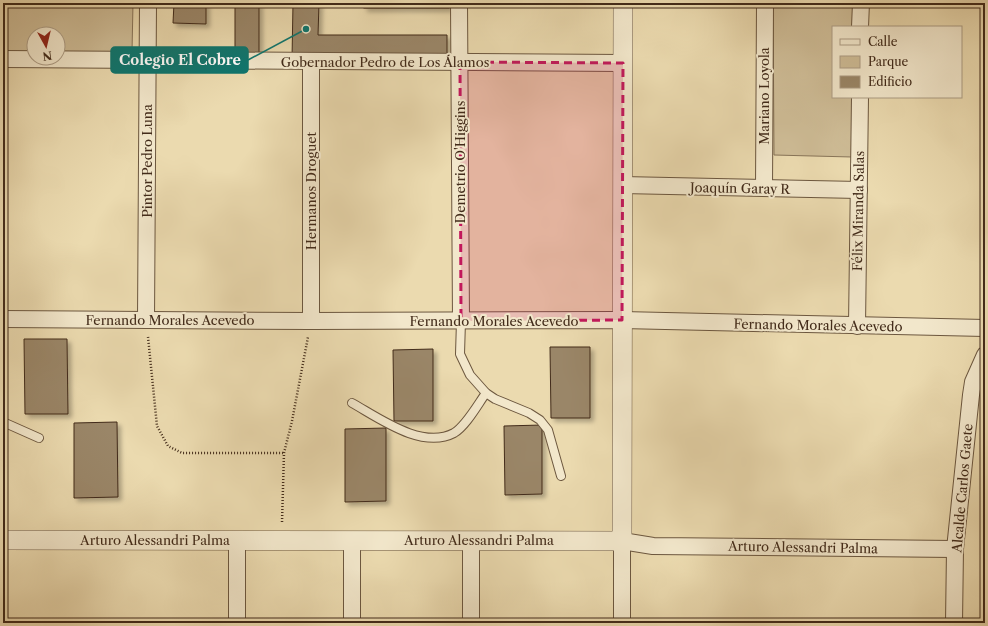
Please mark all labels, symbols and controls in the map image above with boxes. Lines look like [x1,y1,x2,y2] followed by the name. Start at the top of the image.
[26,26,66,66] north arrow
[832,26,962,98] legend
[868,34,898,49] text: Calle
[111,47,248,73] callout: Colegio El Cobre
[756,47,772,145] street label: Mariano Loyola
[41,48,53,64] text: N
[119,51,241,69] text: Colegio El Cobre
[281,54,490,70] street label: Gobernador Pedro de Los Álamos
[868,54,909,69] text: Parque
[868,74,912,89] text: Edificio
[452,100,468,223] street label: Demetrio O'Higgins
[139,104,155,218] street label: Pintor Pedro Luna
[303,131,319,250] street label: Hermanos Droguet
[849,150,867,271] street label: Félix Miranda Salas
[688,179,792,197] street label: Joaquín Garay R
[85,312,255,328] street label: Fernando Morales Acevedo
[409,313,579,329] street label: Fernando Morales Acevedo
[733,316,903,334] street label: Fernando Morales Acevedo
[948,423,976,554] street label: Alcalde Carlos Gaete
[79,532,230,548] street label: Arturo Alessandri Palma
[403,532,554,548] street label: Arturo Alessandri Palma
[727,538,878,556] street label: Arturo Alessandri Palma

